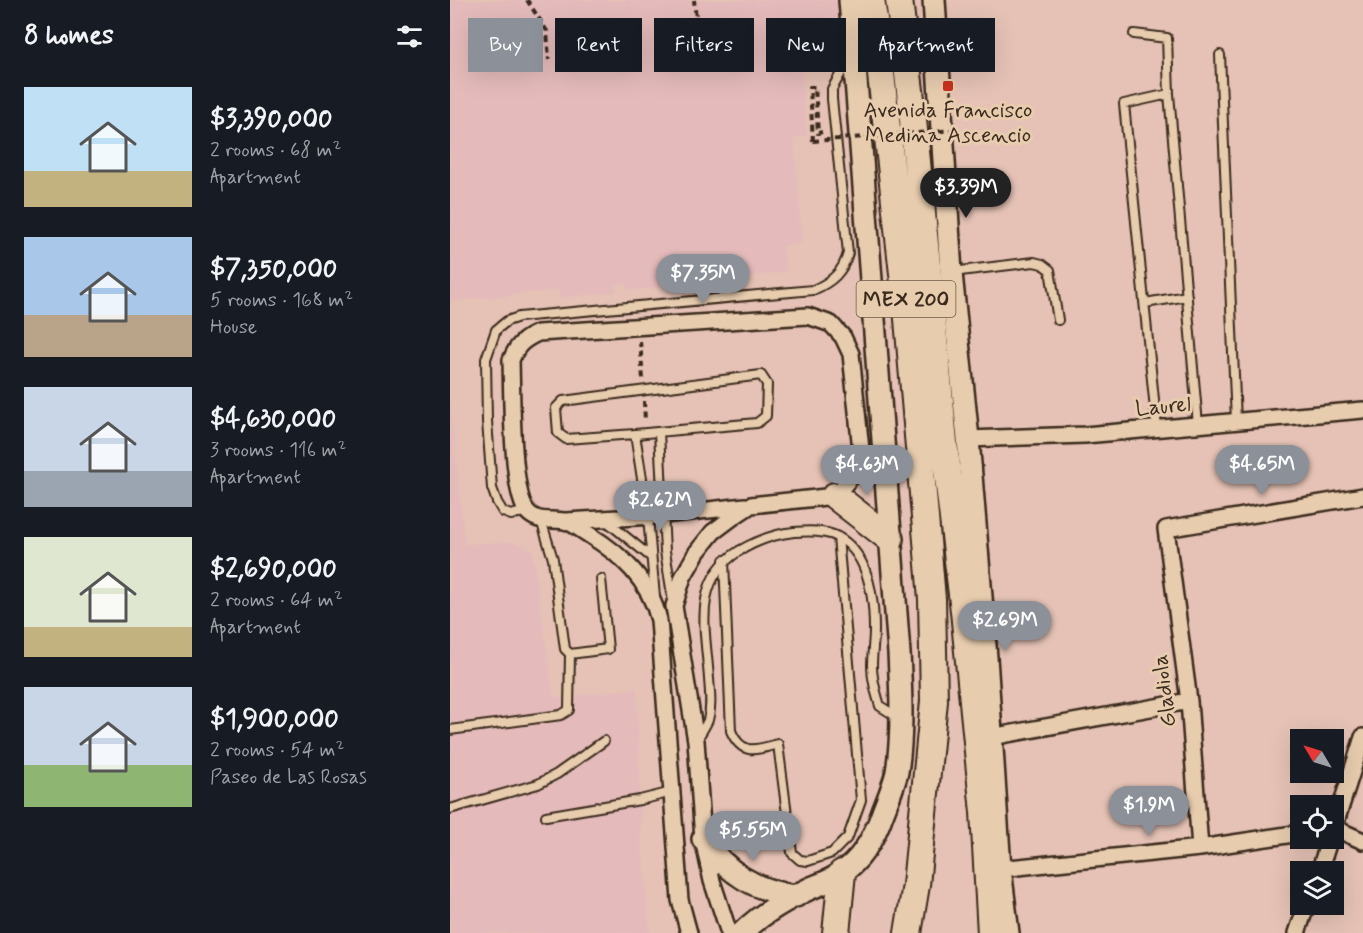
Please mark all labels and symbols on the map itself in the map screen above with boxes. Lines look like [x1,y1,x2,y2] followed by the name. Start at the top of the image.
[941,79,955,93] marker: Avenida Francisco Medina Ascencio
[863,97,1033,150] place label: Avenida Francisco Medina Ascencio
[917,168,1015,219] pin: $3.39M
[654,254,752,305] pin: $7.35M
[856,281,956,317] road number: MEX 200
[1134,391,1192,423] street label: Laurel
[818,445,916,496] pin: $4.63M
[1213,445,1311,496] pin: $4.65M
[611,481,709,532] pin: $2.62M
[956,601,1054,652] pin: $2.69M
[1147,653,1183,729] street label: Gladiola
[1290,729,1344,783] north arrow
[1107,786,1191,837] pin: $1.9M
[704,811,802,862] pin: $5.55M

